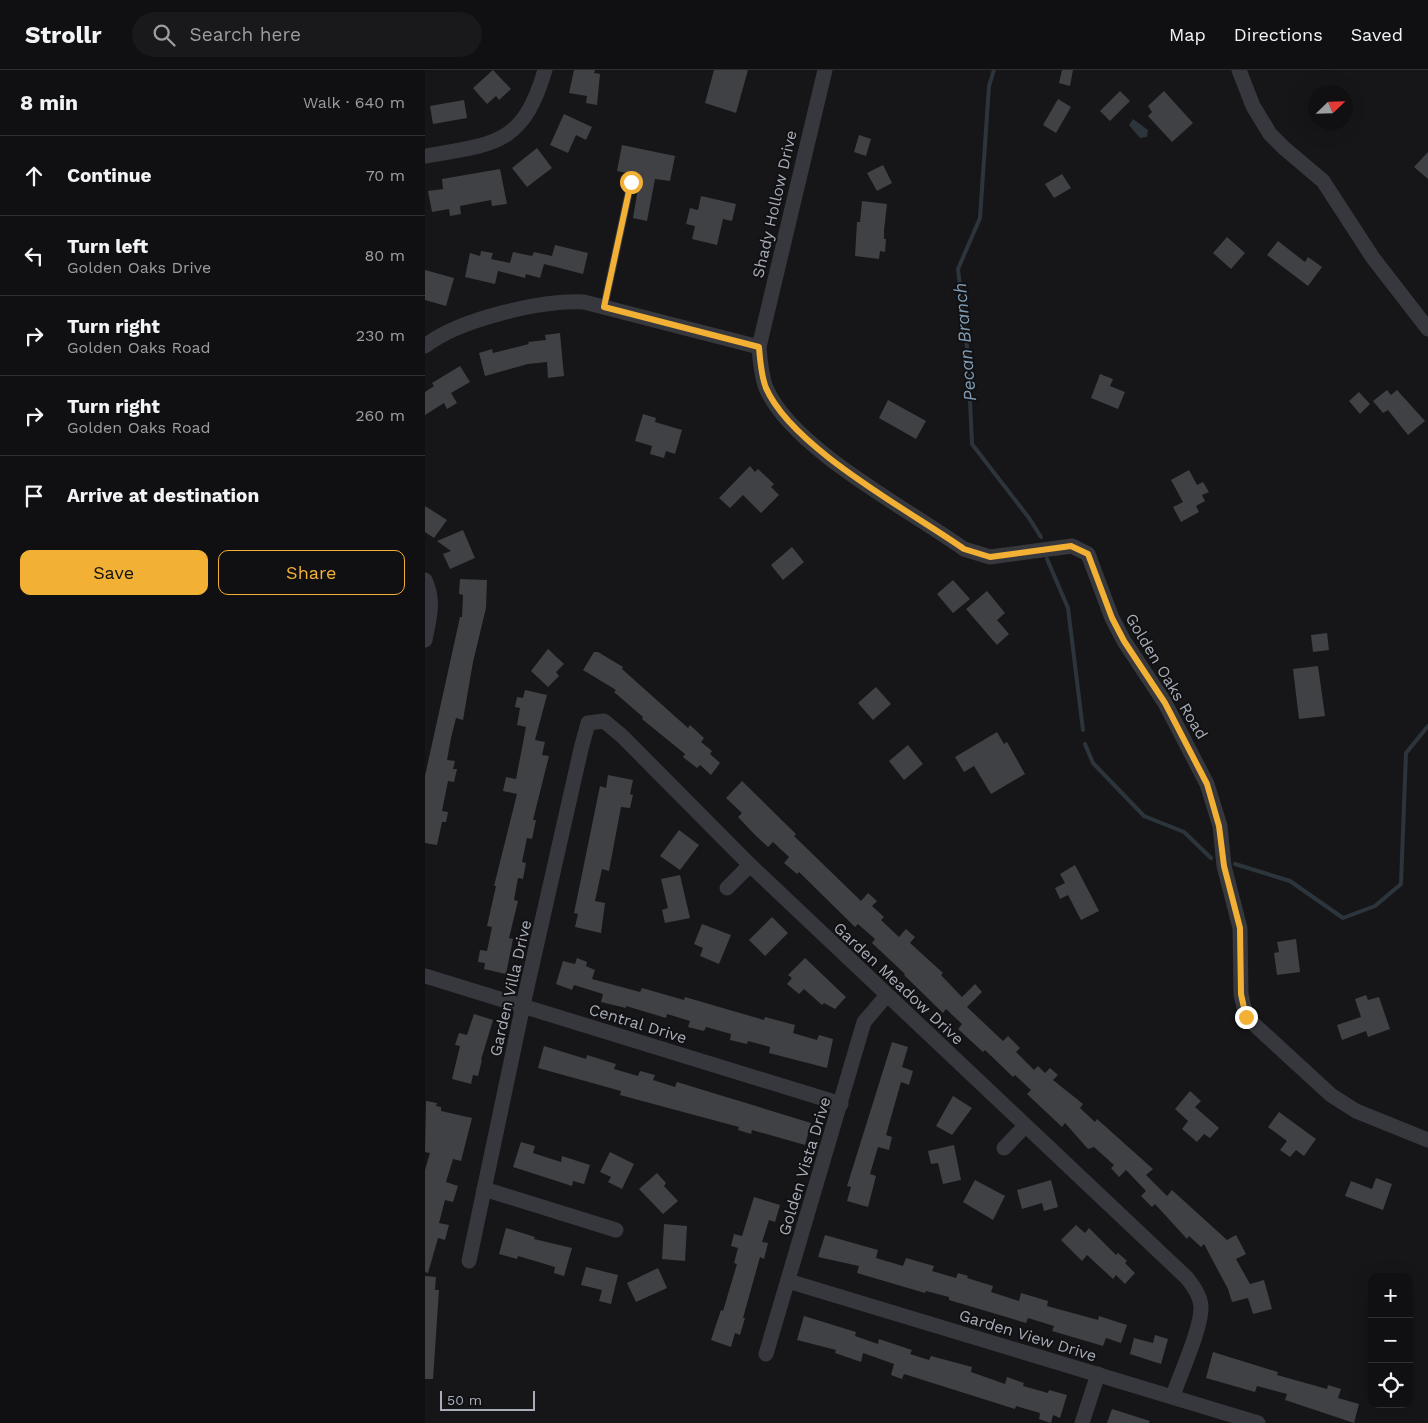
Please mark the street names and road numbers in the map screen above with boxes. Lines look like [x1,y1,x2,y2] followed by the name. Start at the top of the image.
[748,128,801,280] street label: Shady Hollow Drive
[1121,610,1212,743] street label: Golden Oaks Road
[486,918,535,1058] street label: Garden Villa Drive
[830,918,968,1049] street label: Garden Meadow Drive
[586,1000,689,1047] street label: Central Drive
[774,1095,835,1238] street label: Golden Vista Drive
[957,1305,1099,1365] street label: Garden View Drive

